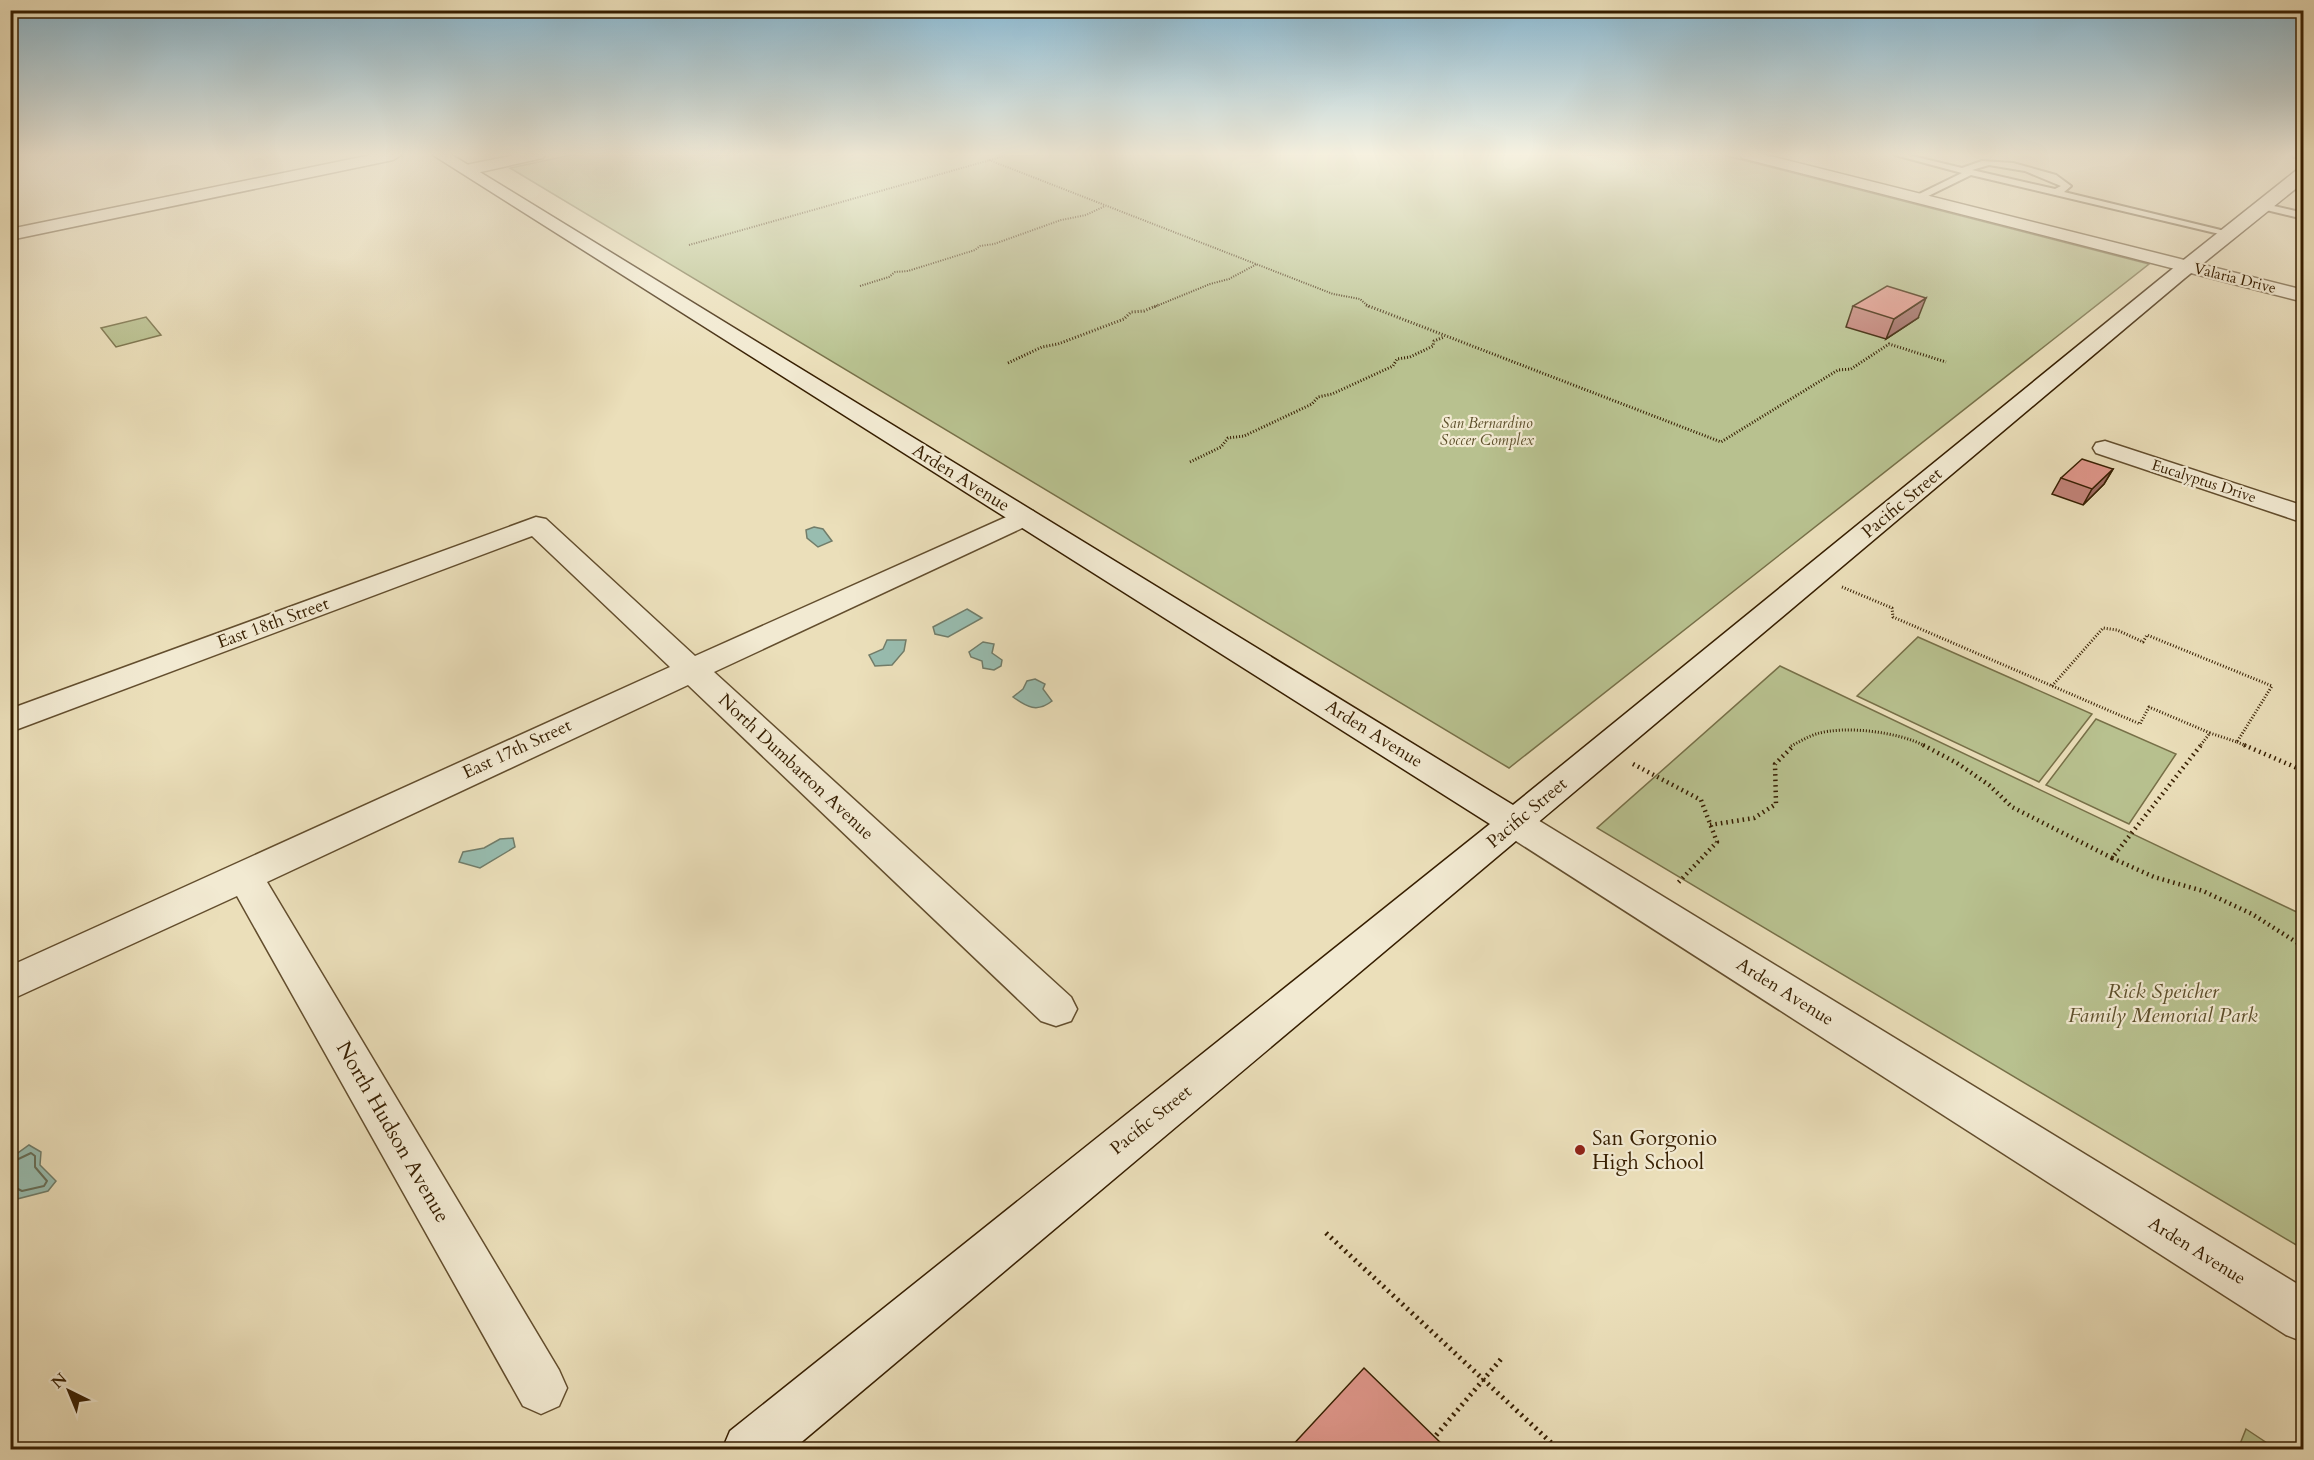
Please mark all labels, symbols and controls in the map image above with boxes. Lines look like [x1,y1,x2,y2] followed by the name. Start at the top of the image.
[2192,258,2278,298] street label: Valaria Drive
[1440,413,1535,450] park label: San Bernardino Soccer Complex
[907,438,1015,518] street label: Arden Avenue
[2149,455,2259,507] street label: Eucalyptus Drive
[1856,462,1948,544] street label: Pacific Street
[213,591,333,655] street label: East 18th Street
[713,688,879,846] street label: North Dumbarton Avenue
[1320,694,1428,774] street label: Arden Avenue
[458,713,576,785] street label: East 17th Street
[1481,772,1573,854] street label: Pacific Street
[1731,952,1839,1032] street label: Arden Avenue
[2068,977,2258,1030] park label: Rick Speicher Family Memorial Park
[329,1036,457,1228] street label: North Hudson Avenue
[1105,1079,1197,1161] street label: Pacific Street
[1592,1124,1717,1177] place label: San Gorgonio High School
[1573,1143,1587,1157] marker: San Gorgonio High School
[2143,1211,2251,1291] street label: Arden Avenue
[39,1361,99,1421] north arrow
[47,1368,72,1394] text: N

